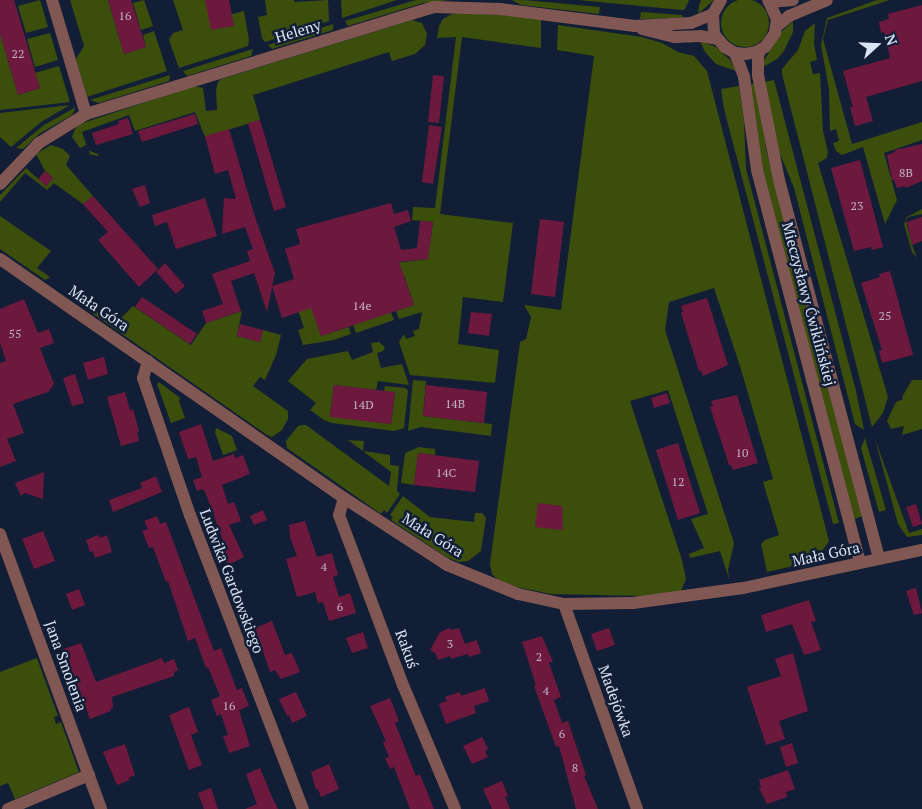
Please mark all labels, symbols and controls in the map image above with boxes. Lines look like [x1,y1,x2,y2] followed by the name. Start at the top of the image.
[119,9,131,23] house number: 16
[273,16,323,46] street label: Heleny
[852,20,902,70] north arrow
[881,31,902,48] text: N
[12,47,24,61] house number: 22
[899,166,913,180] house number: 8B
[851,199,863,213] house number: 23
[778,220,840,388] street label: Mieczysławy Ćwiklińskiej
[66,281,132,335] street label: Mała Góra
[353,299,371,313] house number: 14e
[879,309,891,323] house number: 25
[9,327,21,341] house number: 55
[445,397,465,411] house number: 14B
[352,398,374,412] house number: 14D
[736,446,748,460] house number: 10
[436,466,456,480] house number: 14C
[672,475,684,489] house number: 12
[196,506,268,656] street label: Ludwika Gardowskiego
[399,509,467,561] street label: Mała Góra
[791,538,861,570] street label: Mała Góra
[321,560,327,574] house number: 4
[337,600,343,614] house number: 6
[41,618,91,714] street label: Jana Smolenia
[392,627,422,671] street label: Rakuś
[447,637,453,651] house number: 3
[536,650,542,664] house number: 2
[595,663,637,739] street label: Madejówka
[543,684,549,698] house number: 4
[223,699,235,713] house number: 16
[559,727,565,741] house number: 6
[572,761,578,775] house number: 8

